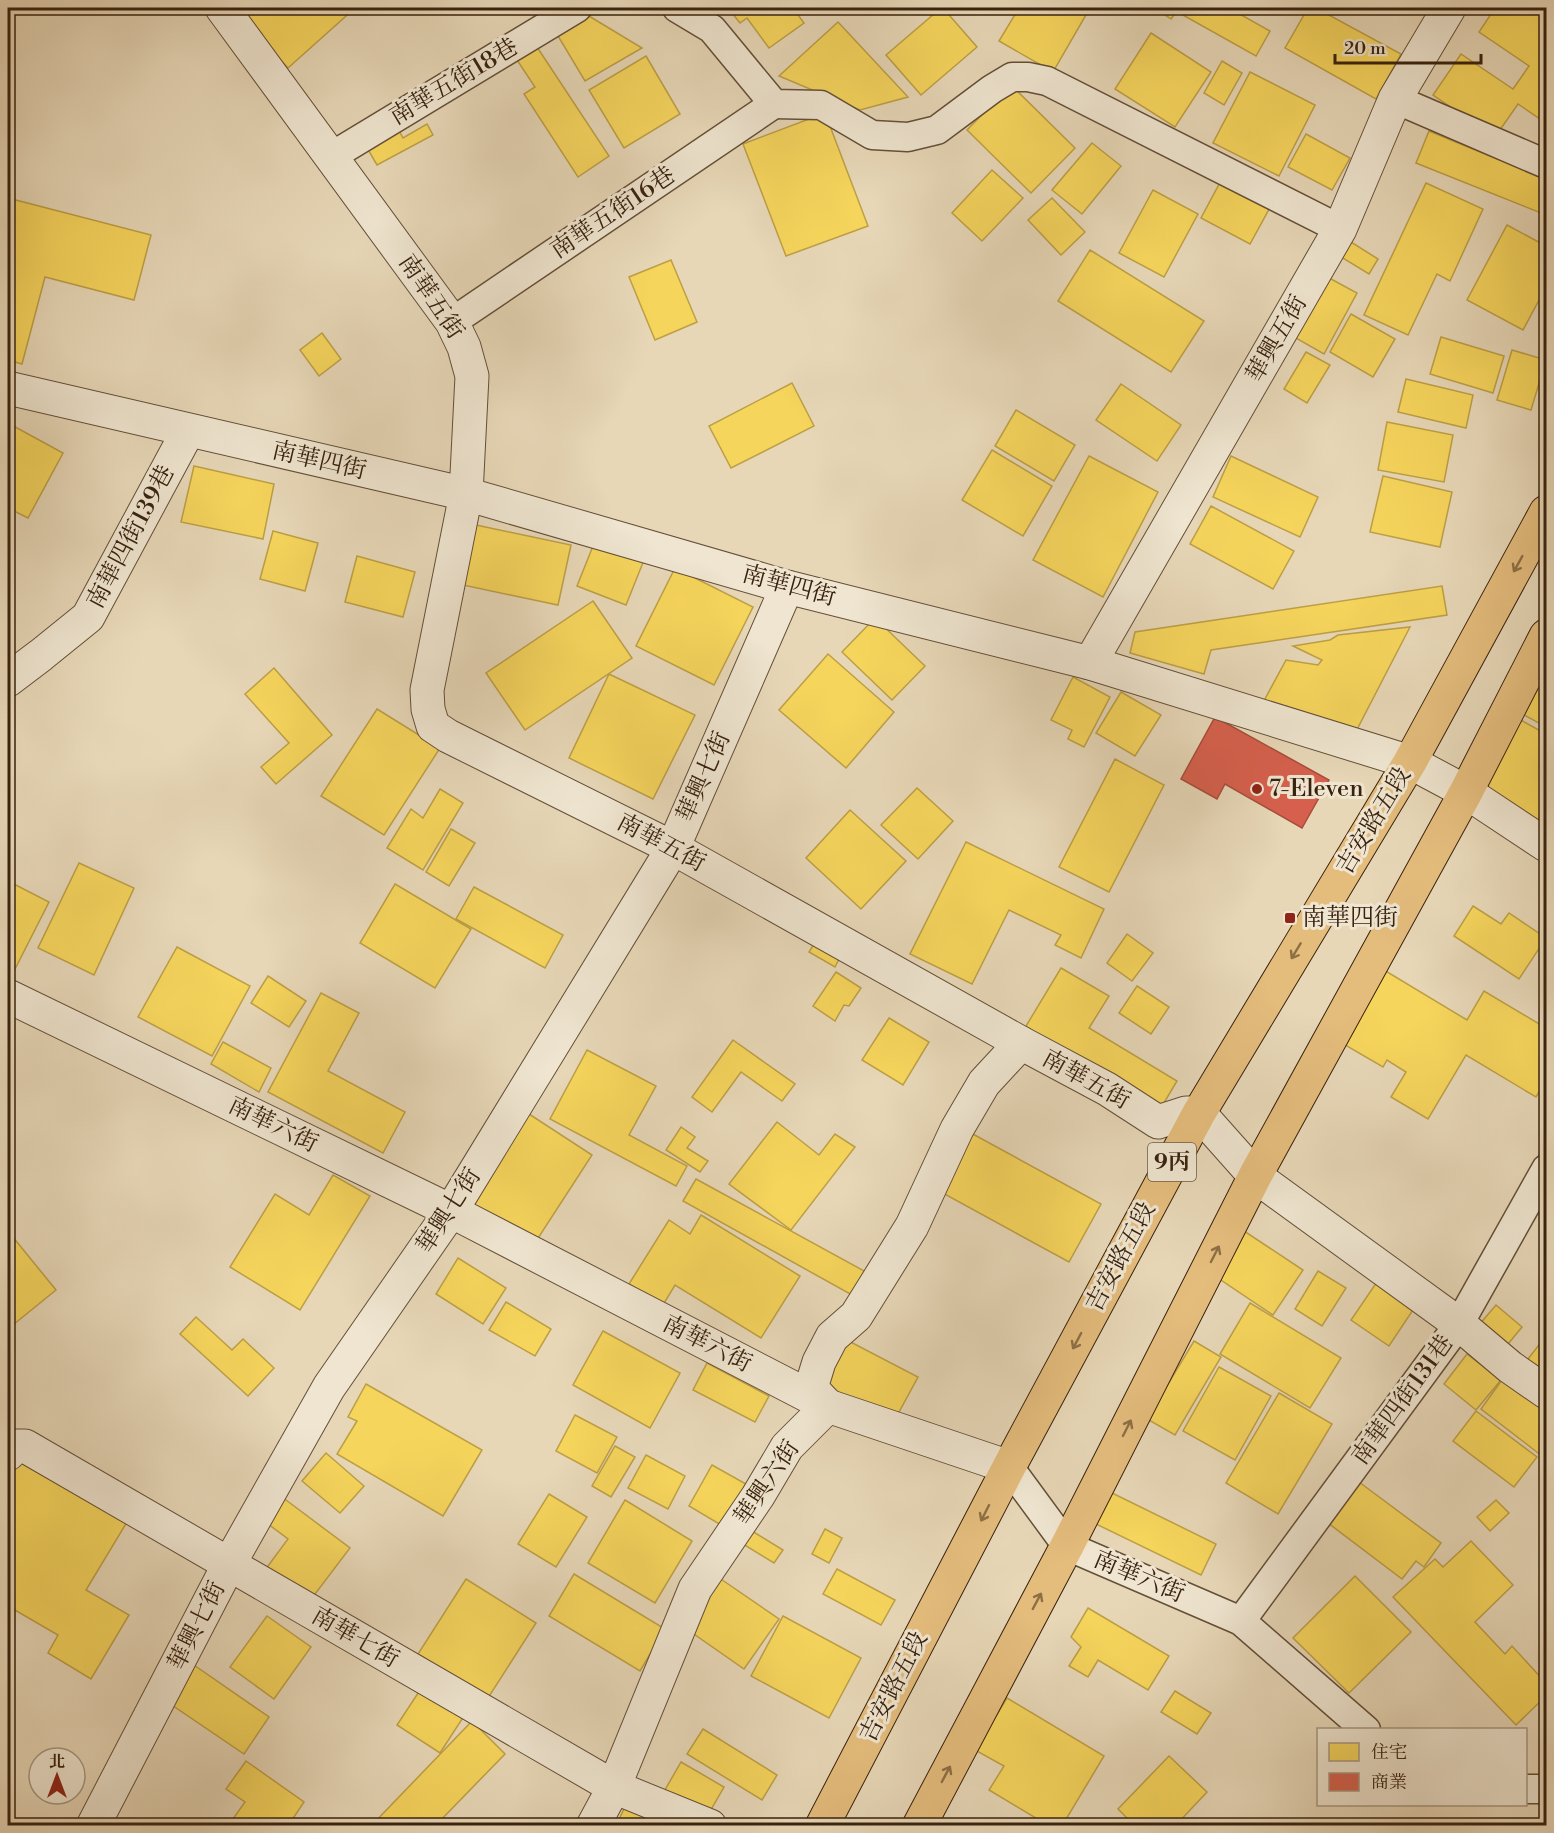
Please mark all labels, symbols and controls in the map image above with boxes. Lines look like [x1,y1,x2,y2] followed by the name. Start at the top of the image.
[1335,27,1480,65] scale bar
[384,32,524,132] street label: 南華五街18巷
[1344,37,1386,60] text: 20 m
[545,160,681,266] street label: 南華五街16巷
[392,249,470,345] street label: 南華五街
[1240,290,1314,388] street label: 華興五街
[269,436,369,486] street label: 南華四街
[81,460,181,614] street label: 南華四街139巷
[1512,554,1523,572] one-way arrow
[739,559,839,613] street label: 南華四街
[671,727,737,827] street label: 華興七街
[1330,762,1418,880] street label: 吉安路五段
[1269,774,1364,804] place label: 7-Eleven
[1250,782,1264,796] marker: 7-Eleven
[612,807,710,879] street label: 南華五街
[1302,903,1398,933] place label: 南華四街
[1283,911,1297,925] marker: 南華四街
[1290,942,1302,959] one-way arrow
[1037,1044,1135,1116] street label: 南華五街
[223,1090,323,1160] street label: 南華六街
[1148,1143,1196,1181] road number: 9丙
[410,1163,488,1259] street label: 華興七街
[1080,1197,1162,1317] street label: 吉安路五段
[1210,1246,1222,1264] one-way arrow
[657,1309,757,1379] street label: 南華六街
[1346,1329,1460,1471] street label: 南華四街131巷
[1070,1331,1082,1349] one-way arrow
[1121,1420,1133,1437] one-way arrow
[728,1435,806,1531] street label: 華興六街
[979,1503,990,1521] one-way arrow
[1089,1544,1189,1610] street label: 南華六街
[162,1576,232,1676] street label: 華興七街
[1032,1593,1044,1611] one-way arrow
[306,1601,404,1675] street label: 南華七街
[853,1627,935,1747] street label: 吉安路五段
[1317,1728,1527,1806] legend
[1371,1741,1407,1764] text: 住宅
[27,1746,87,1806] north arrow
[49,1752,65,1772] text: 北
[940,1766,952,1783] one-way arrow
[1371,1771,1407,1794] text: 商業

